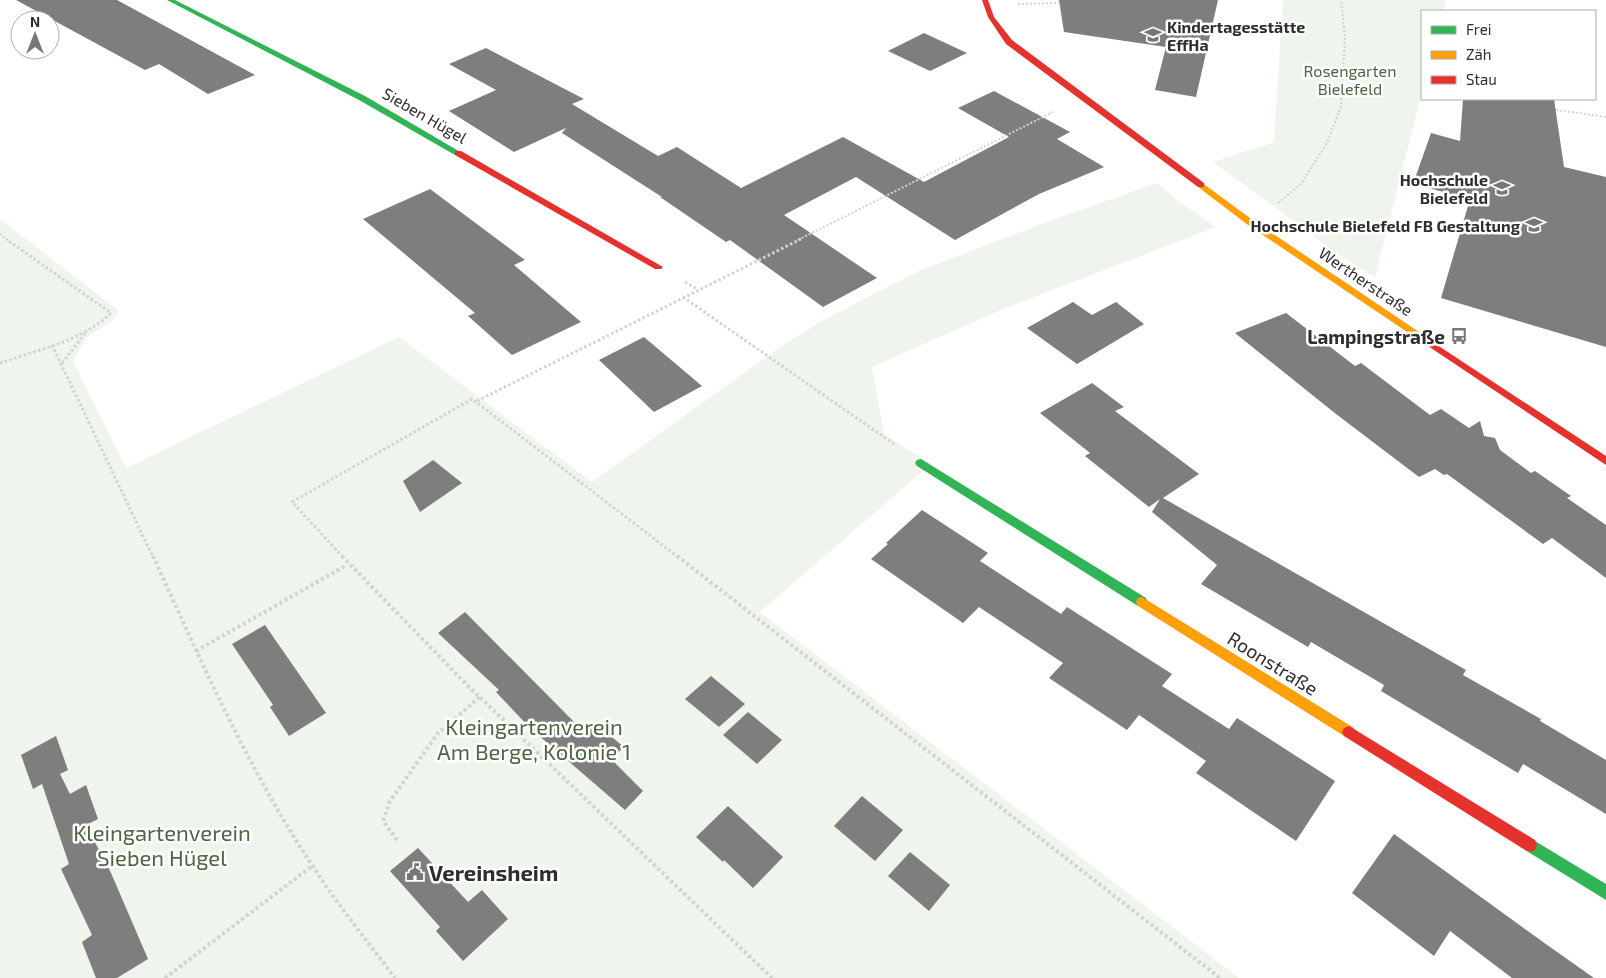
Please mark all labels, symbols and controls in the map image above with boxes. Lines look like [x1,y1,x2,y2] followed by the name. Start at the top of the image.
[10,10,60,60] north arrow
[1421,10,1596,100] legend
[30,13,40,30] text: N
[1167,17,1305,54] place label: Kindertagesstätte EffHa
[1466,20,1491,38] text: Frei
[1143,25,1163,45] school or university icon: Kindertagesstätte EffHa
[1466,45,1491,63] text: Zäh
[1304,61,1396,98] park label: Rosengarten Bielefeld
[1466,70,1497,88] text: Stau
[379,83,471,147] street label: Sieben Hügel
[1400,170,1488,207] place label: Hochschule Bielefeld
[1492,178,1512,198] school or university icon: Hochschule Bielefeld
[1524,215,1544,235] school or university icon: Hochschule Bielefeld FB Gestaltung
[1250,216,1521,235] place label: Hochschule Bielefeld FB Gestaltung
[1315,243,1417,319] street label: Wertherstraße
[1307,325,1445,348] place label: Lampingstraße
[1449,326,1469,346] bus stop icon: Lampingstraße
[1224,626,1322,700] street label: Roonstraße
[437,713,631,764] park label: Kleingartenverein Am Berge, Kolonie 1
[73,819,251,870] park label: Kleingartenverein Sieben Hügel
[429,859,558,885] place label: Vereinsheim
[405,862,425,882] public building icon: Vereinsheim

